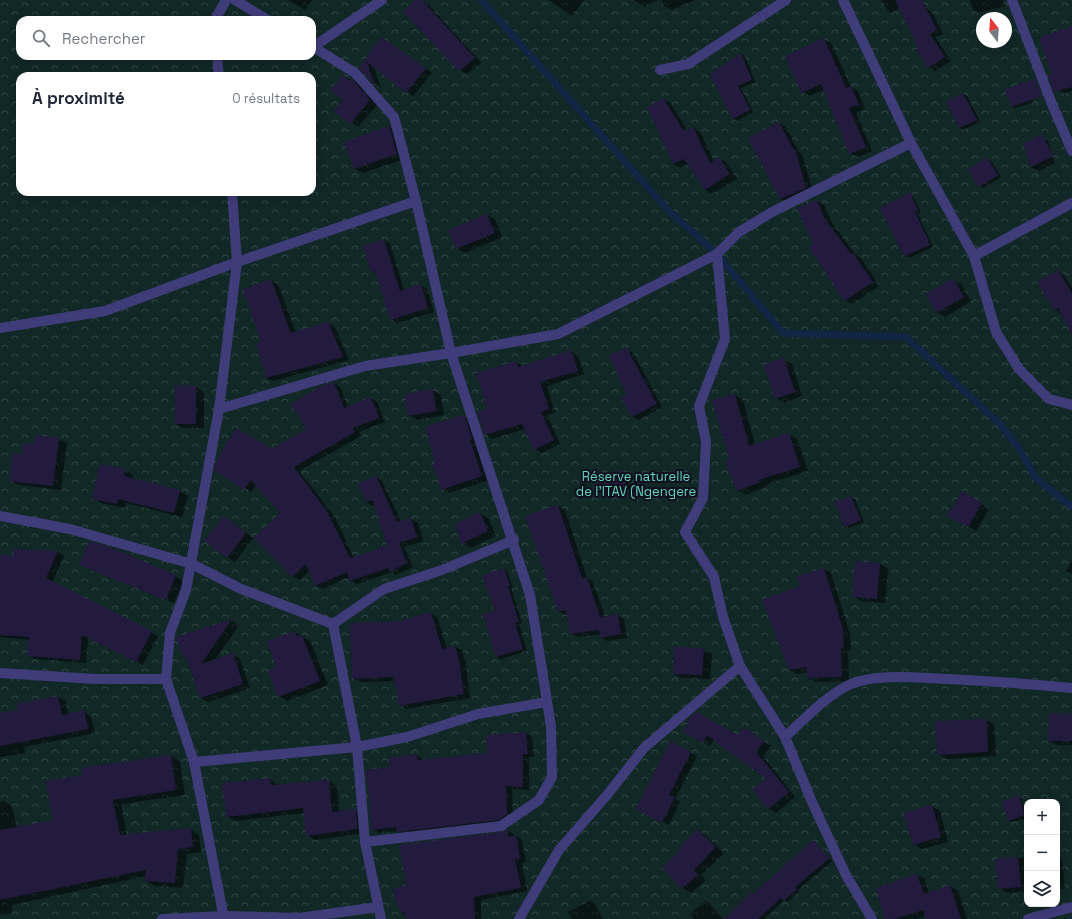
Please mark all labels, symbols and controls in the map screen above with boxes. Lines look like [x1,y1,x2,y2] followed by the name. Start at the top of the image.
[976,12,1012,48] north arrow
[16,16,316,60] search box
[30,27,52,49] icon: search
[62,29,145,48] text: Rechercher
[32,87,125,109] text: À proximité
[232,90,300,107] text: 0 résultats
[576,468,696,500] park label: Réserve naturelle de l'ITAV (Ngengere
[1024,799,1060,907] map controls
[1024,799,1060,835] button: +
[1024,835,1060,871] button: −
[1024,871,1060,907] button: layers

